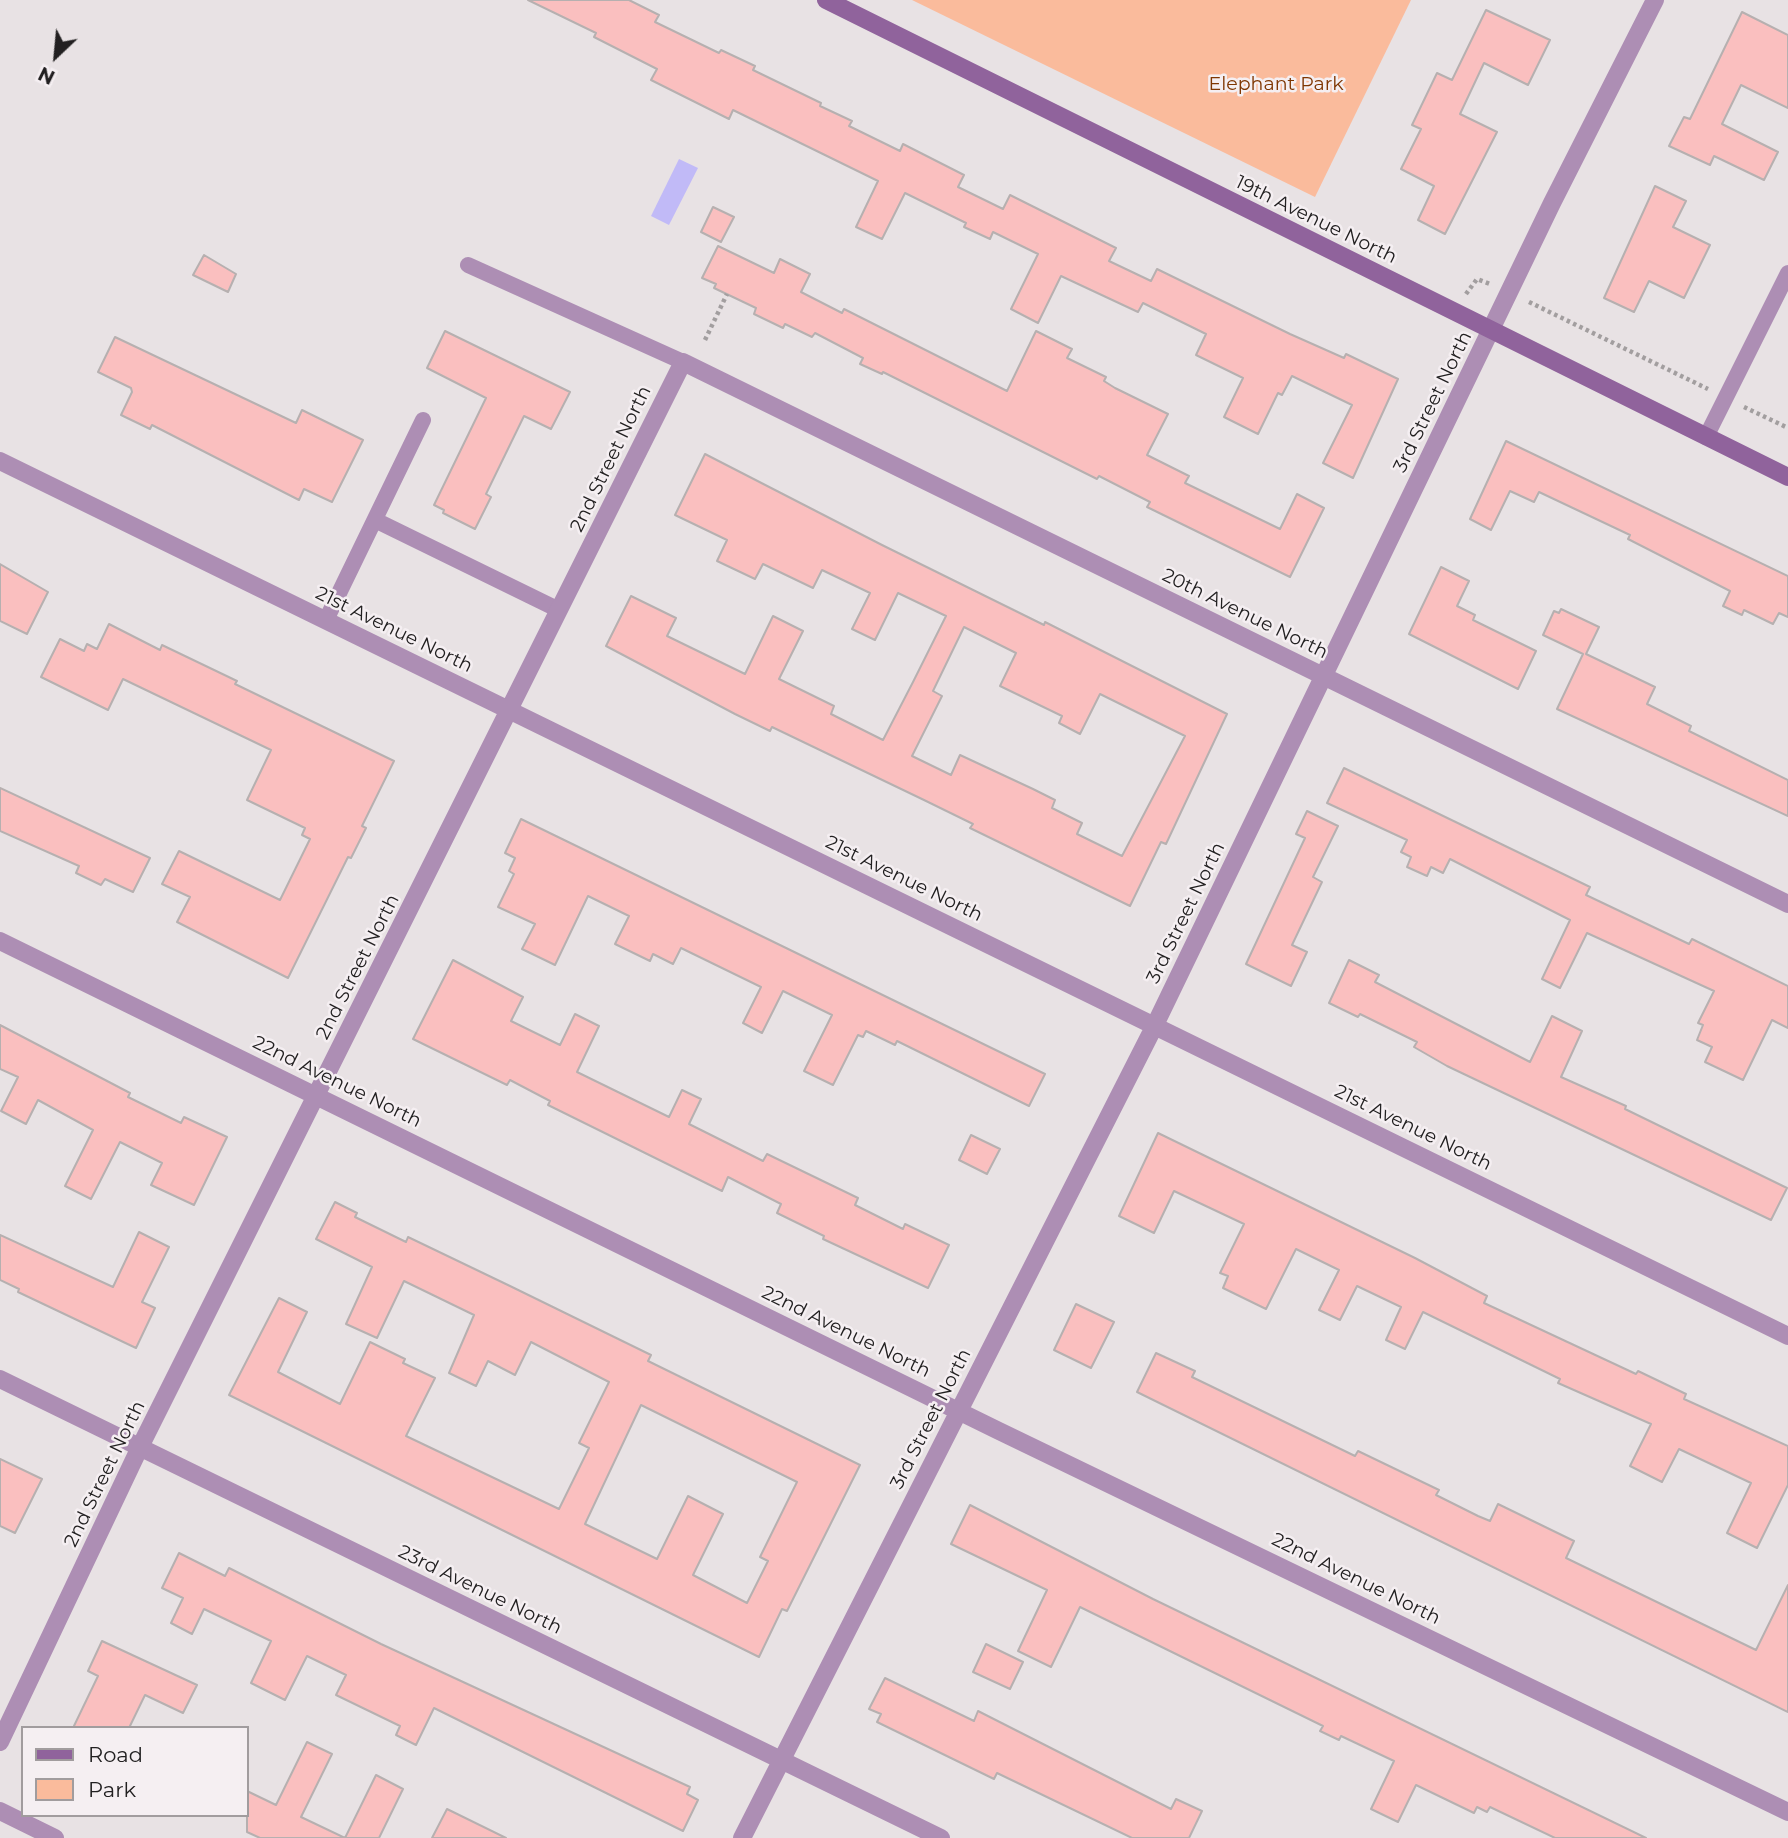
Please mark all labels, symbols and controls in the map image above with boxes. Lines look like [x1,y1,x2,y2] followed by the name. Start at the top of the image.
[21,21,91,91] north arrow
[35,62,59,89] text: N
[1208,73,1344,95] park label: Elephant Park
[1232,171,1400,269] street label: 19th Avenue North
[1389,328,1477,476] street label: 3rd Street North
[566,382,656,536] street label: 2nd Street North
[1158,564,1332,664] street label: 20th Avenue North
[312,582,476,678] street label: 21st Avenue North
[822,831,986,927] street label: 21st Avenue North
[1142,839,1230,987] street label: 3rd Street North
[312,891,404,1043] street label: 2nd Street North
[249,1031,425,1133] street label: 22nd Avenue North
[1331,1080,1495,1176] street label: 21st Avenue North
[758,1281,934,1383] street label: 22nd Avenue North
[886,1345,976,1493] street label: 3rd Street North
[60,1397,150,1551] street label: 2nd Street North
[1268,1528,1444,1630] street label: 22nd Avenue North
[394,1540,566,1640] street label: 23rd Avenue North
[21,1726,248,1817] legend
[88,1742,143,1767] text: Road
[88,1777,136,1802] text: Park

